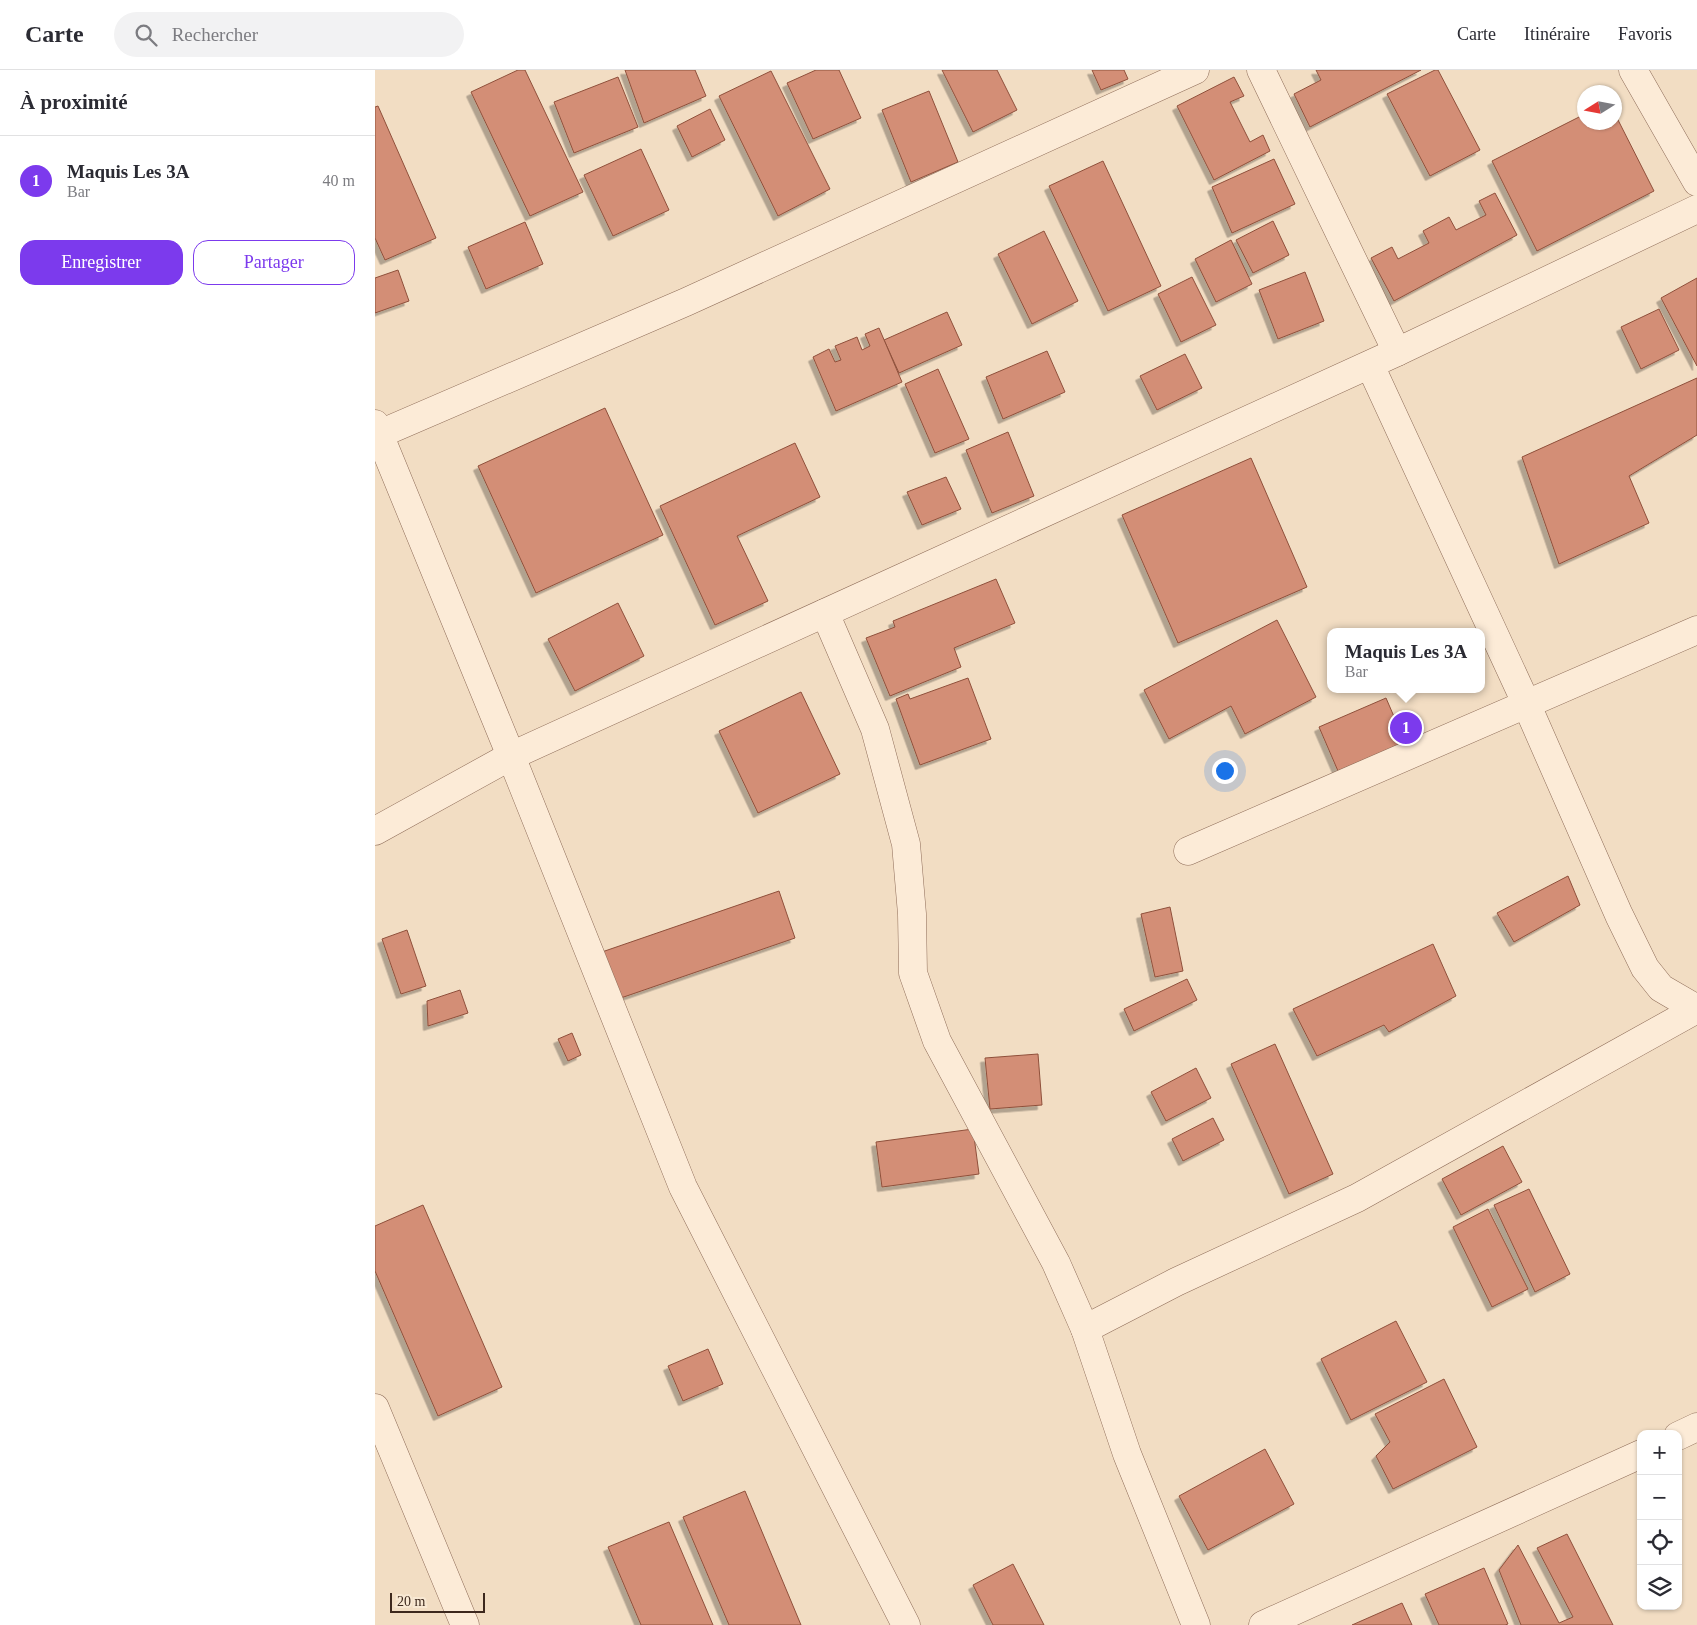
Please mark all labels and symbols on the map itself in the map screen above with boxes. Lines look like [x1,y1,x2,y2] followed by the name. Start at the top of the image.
[1577,85,1622,130] north arrow
[1390,709,1422,747] pin: 1
[1212,758,1238,784] your location
[390,1590,485,1613] scale bar

